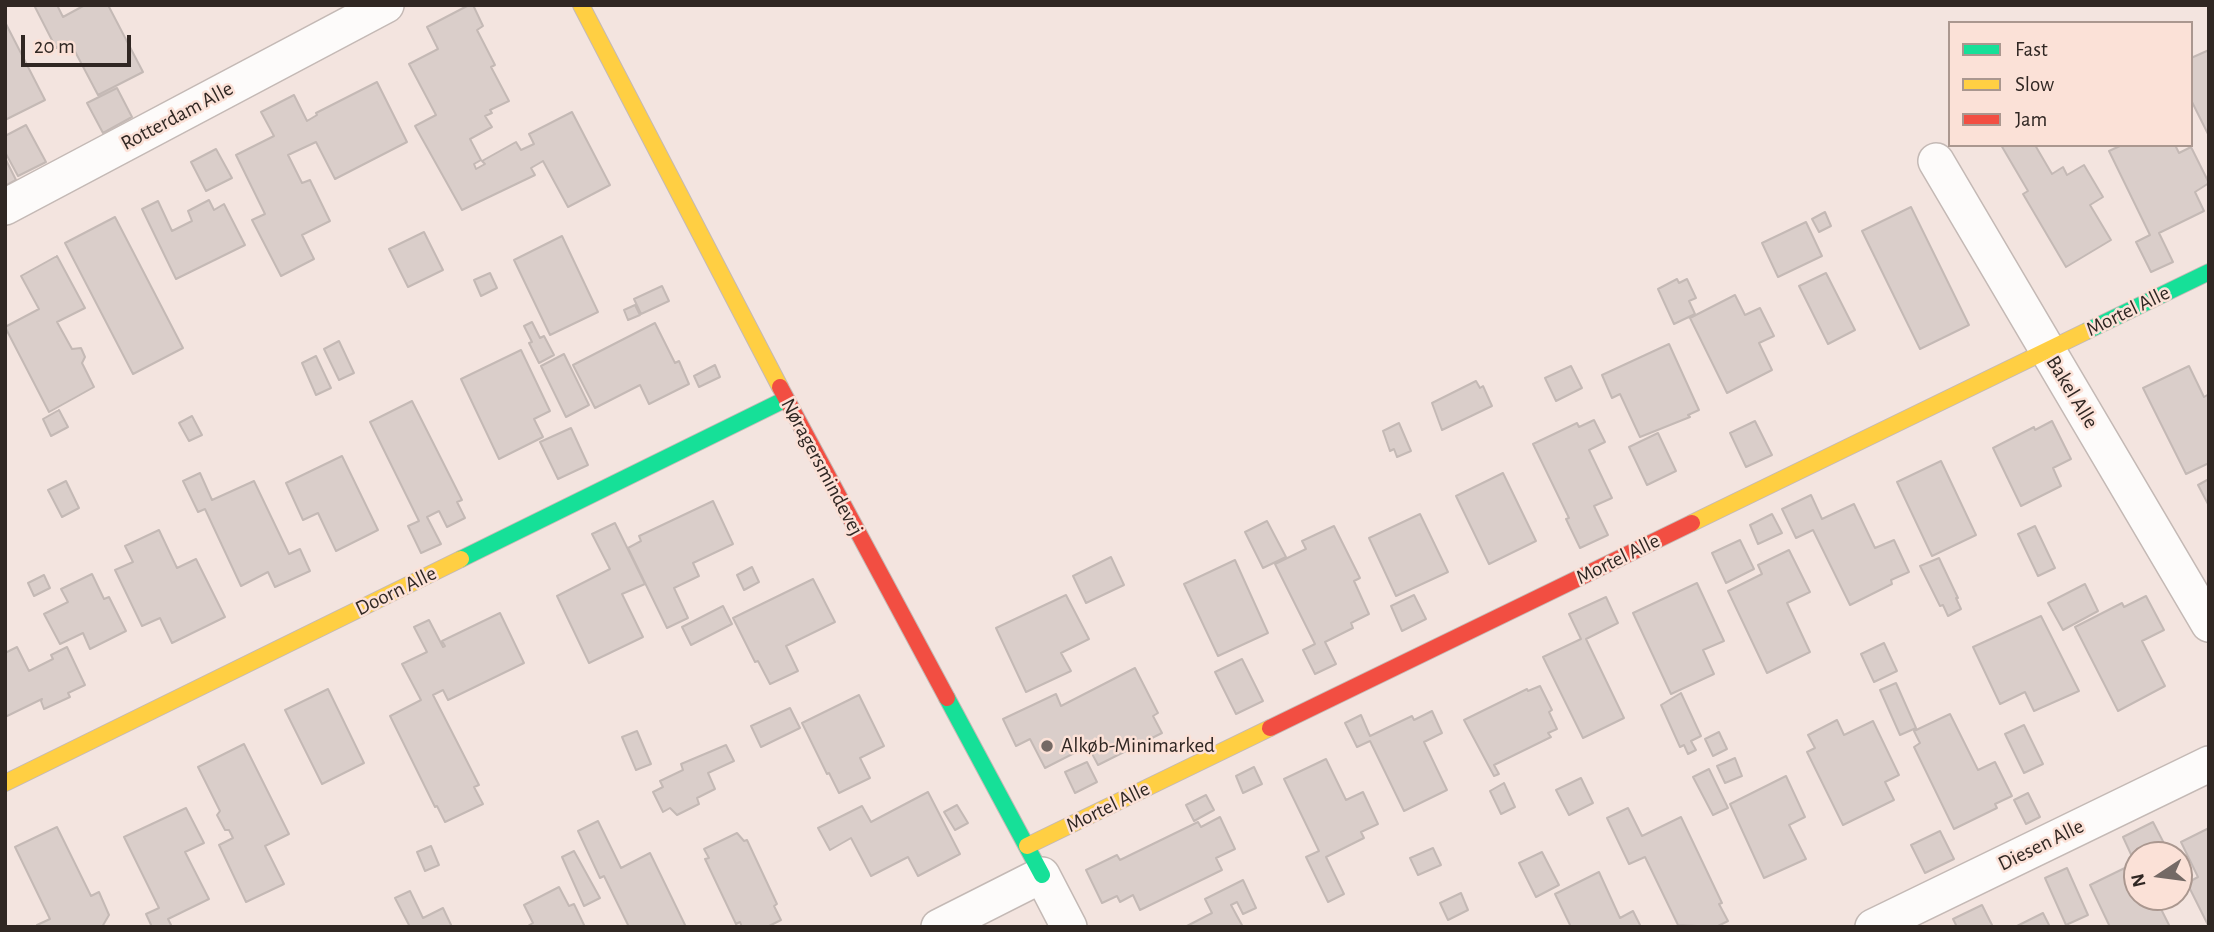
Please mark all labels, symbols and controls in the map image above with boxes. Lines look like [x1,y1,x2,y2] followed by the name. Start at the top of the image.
[24,21,135,65] scale bar
[1948,21,2193,147] legend
[34,36,75,57] text: 20 m
[2015,39,2048,60] text: Fast
[2015,74,2054,95] text: Slow
[117,76,237,156] street label: Rotterdam Alle
[2015,109,2047,130] text: Jam
[2082,280,2174,342] street label: Mortel Alle
[2040,351,2104,433] street label: Bakel Alle
[775,394,869,540] street label: Nøragersmindevej
[1572,528,1664,590] street label: Mortel Alle
[351,561,441,621] street label: Doorn Alle
[1061,733,1215,759] place label: Alkøb-Minimarked
[1039,738,1055,754] marker: Alkøb-Minimarked
[1062,776,1154,838] street label: Mortel Alle
[1994,813,2088,877] street label: Diesen Alle
[2123,841,2193,911] north arrow
[2128,872,2150,889] text: N

